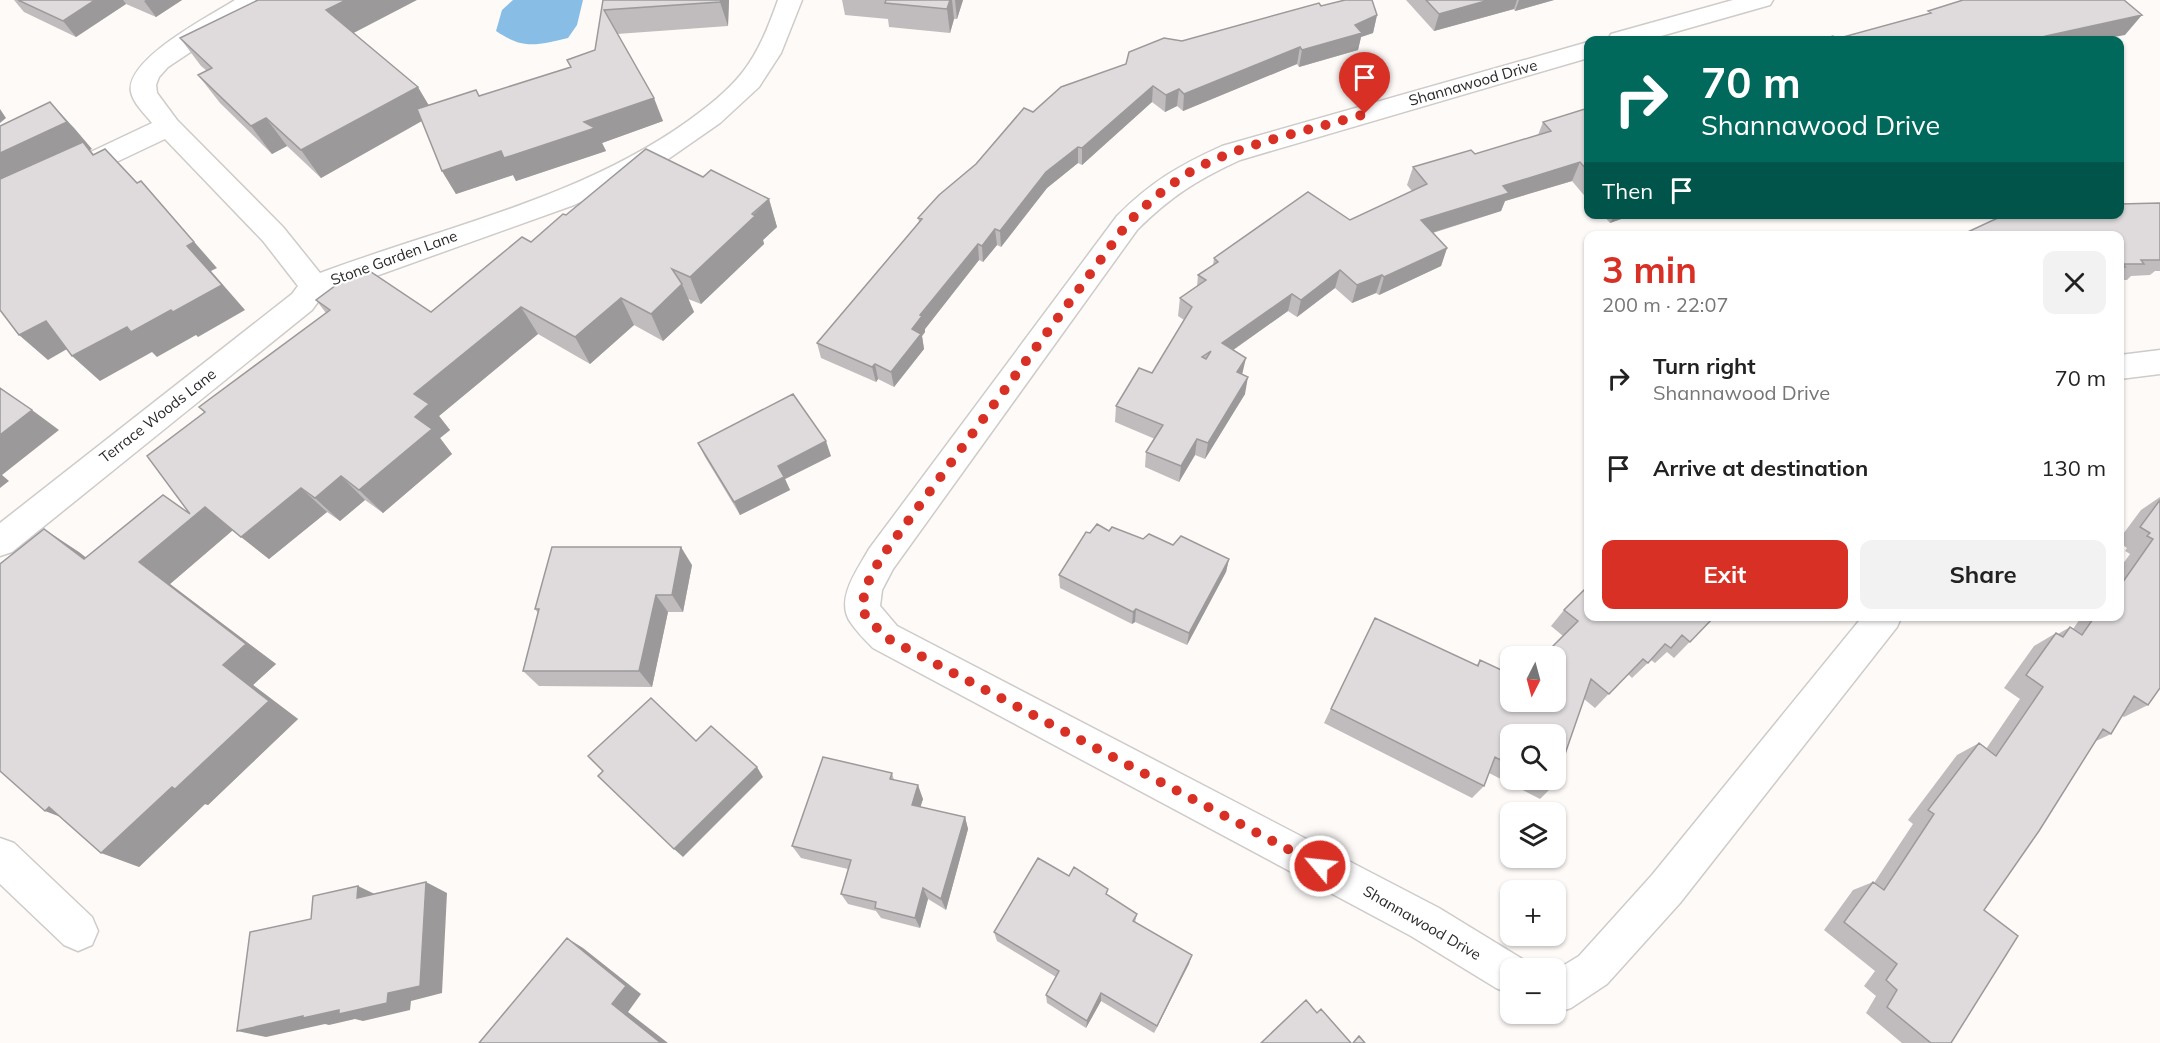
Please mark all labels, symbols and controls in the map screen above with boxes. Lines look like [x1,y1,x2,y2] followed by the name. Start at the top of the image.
[1339,52,1390,114] pin
[1406,55,1539,110] street label: Shannawood Drive
[1701,56,1801,109] text: 70 m
[1602,60,1680,138] icon: right
[1348,61,1381,94] icon: arrive
[1701,108,1940,142] text: Shannawood Drive
[1665,174,1698,207] icon: arrive
[1602,177,1653,205] text: Then
[328,226,460,289] street label: Stone Garden Lane
[1602,247,1697,292] text: 3 min
[2043,251,2106,314] button: close
[1602,292,1728,317] text: 200 m · 22:07
[1653,352,1756,380] text: Turn right
[1602,362,1635,395] icon: right
[96,364,220,467] street label: Terrace Woods Lane
[2055,364,2106,392] text: 70 m
[1653,380,1830,405] text: Shannawood Drive
[1602,452,1635,485] icon: arrive
[1653,454,1868,482] text: Arrive at destination
[2041,454,2106,482] text: 130 m
[1602,540,1848,609] button: Exit
[1860,540,2106,609] button: Share
[1500,646,1566,712] north arrow
[1500,646,1566,1024] map controls
[1500,724,1566,790] button: search
[1500,802,1566,868] button: layers
[1288,834,1352,898] position arrow
[1500,880,1566,946] button: +
[1360,881,1485,964] street label: Shannawood Drive
[1500,958,1566,1024] button: −

